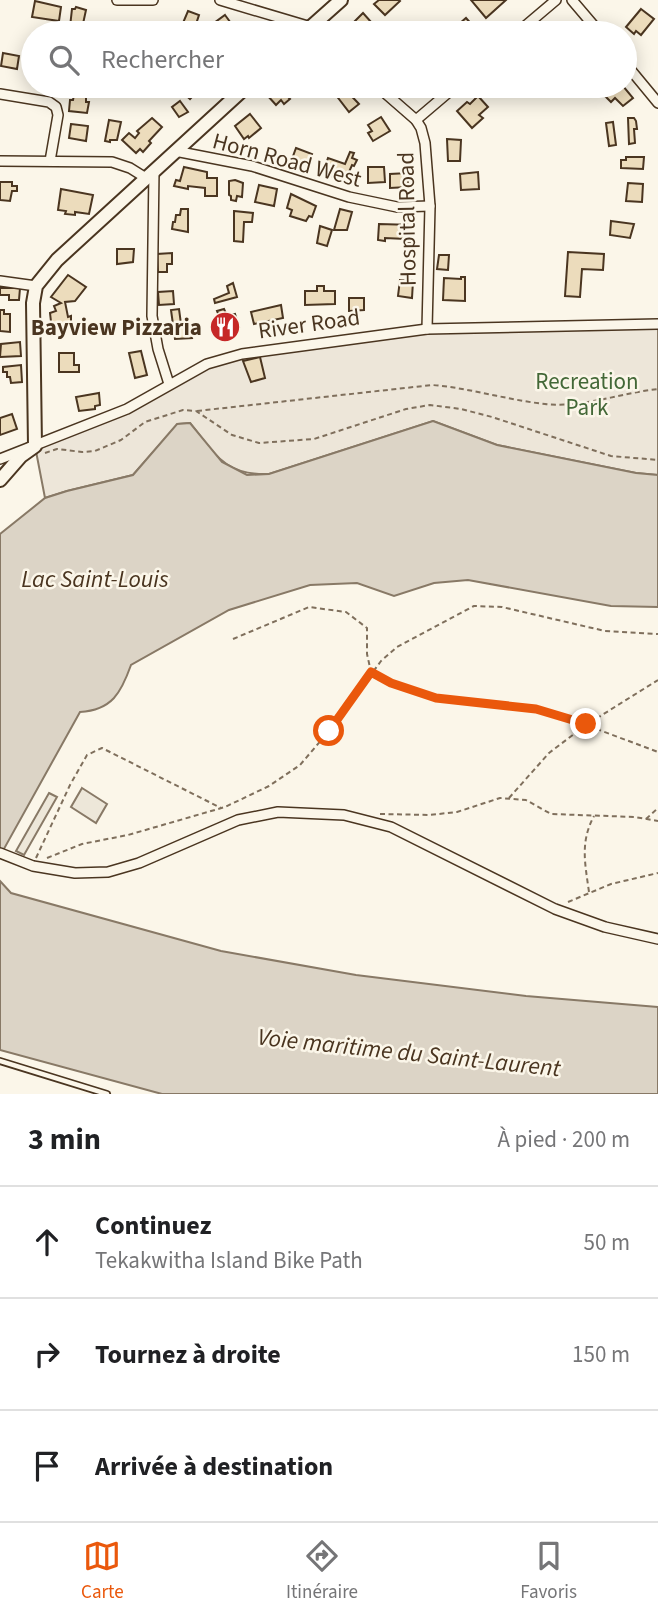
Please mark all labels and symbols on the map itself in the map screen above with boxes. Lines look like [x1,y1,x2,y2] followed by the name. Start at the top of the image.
[209,124,365,196] street label: Horn Road West
[389,152,425,286] street label: Hospital Road
[256,301,362,347] street label: River Road
[208,310,242,344] restaurant icon: Bayview Pizzaria
[31,311,202,344] place label: Bayview Pizzaria
[535,365,639,424] park label: Recreation Park
[21,562,169,597] water label: Lac Saint-Louis
[570,708,601,739] route end
[313,715,344,746] route start
[256,1020,563,1086] water label: Voie maritime du Saint-Laurent

